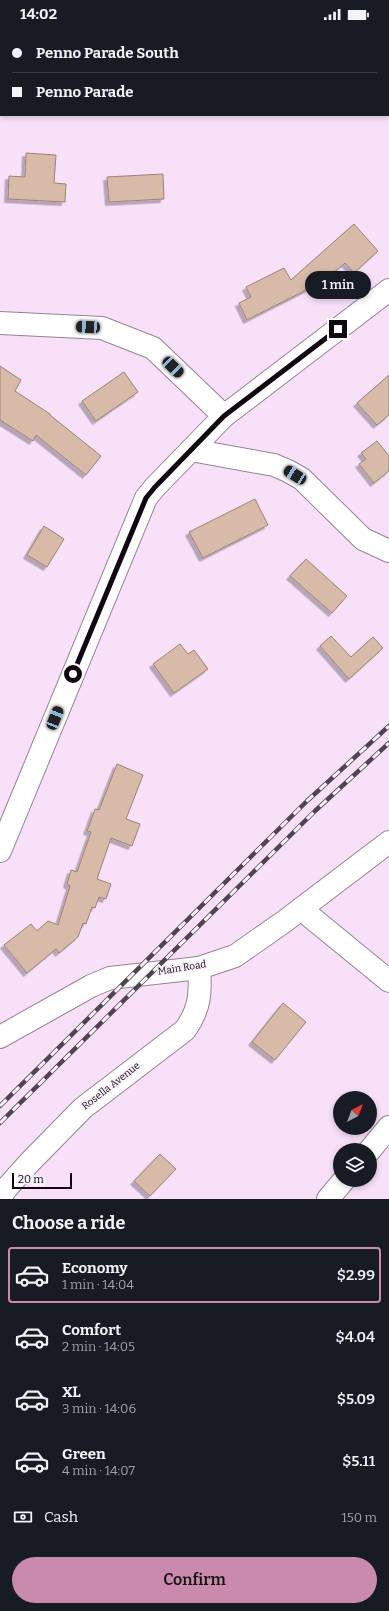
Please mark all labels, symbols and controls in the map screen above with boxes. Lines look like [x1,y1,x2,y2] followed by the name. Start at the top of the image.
[20,5,57,23] text: 14:02
[36,44,179,62] text: Penno Parade South
[36,83,134,101] text: Penno Parade
[305,271,371,299] callout: 1 min
[322,277,354,292] text: 1 min
[76,320,100,334] car
[329,320,347,338] route end
[160,354,186,380] car
[282,464,308,486] car
[64,665,82,683] route start
[45,705,65,731] car
[157,958,207,978] street label: Main Road
[79,1060,143,1112] street label: Rosella Avenue
[333,1091,377,1135] north arrow
[333,1091,377,1187] map controls
[333,1143,377,1187] button: layers
[12,1171,72,1190] scale bar
[18,1173,44,1186] text: 20 m
[12,1212,125,1234] text: Choose a ride
[14,1257,50,1293] icon: car
[62,1259,128,1277] text: Economy
[337,1266,375,1284] text: $2.99
[62,1277,134,1292] text: 1 min · 14:04
[14,1319,50,1355] icon: car
[62,1321,121,1339] text: Comfort
[336,1328,375,1346] text: $4.04
[62,1339,135,1354] text: 2 min · 14:05
[14,1381,50,1417] icon: car
[62,1383,81,1401] text: XL
[337,1390,375,1408] text: $5.09
[62,1401,136,1416] text: 3 min · 14:06
[14,1443,50,1479] icon: car
[62,1445,106,1463] text: Green
[342,1452,375,1470] text: $5.11
[62,1463,135,1478] text: 4 min · 14:07
[12,1506,34,1528] icon: cash
[44,1508,78,1526] text: Cash
[341,1510,377,1525] text: 150 m
[12,1557,377,1603] button: Confirm

